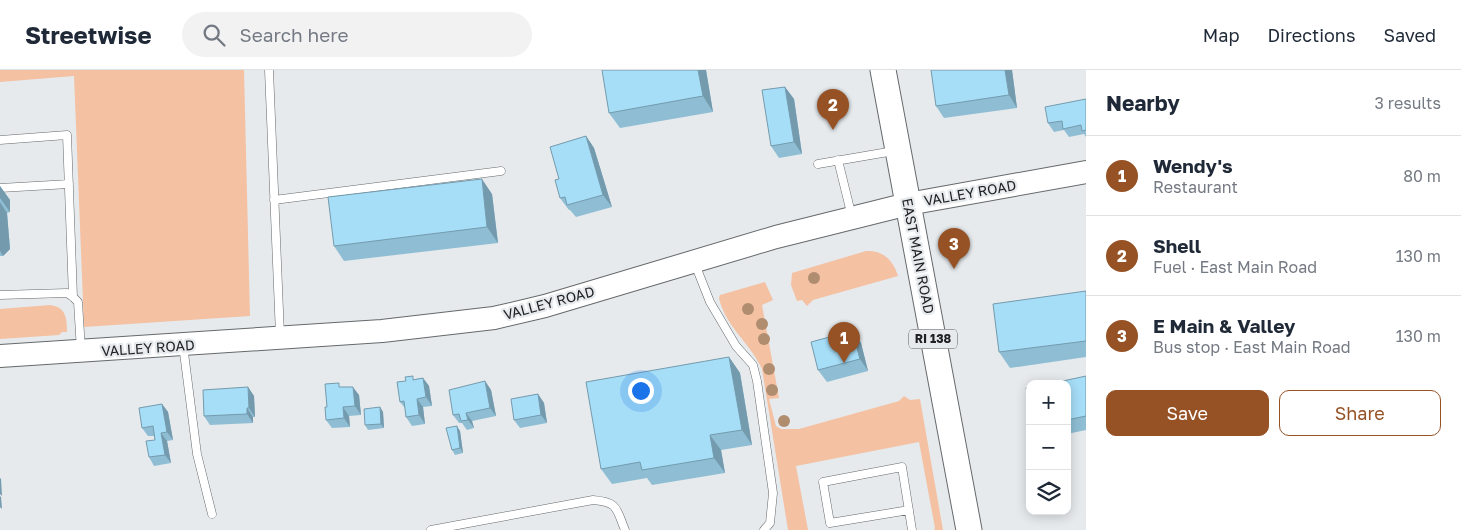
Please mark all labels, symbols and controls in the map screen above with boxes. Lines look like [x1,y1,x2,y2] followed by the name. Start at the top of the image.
[182,12,532,57] search box
[25,20,152,49] text: Streetwise
[200,21,228,49] icon: search
[240,23,348,46] text: Search here
[1203,24,1239,46] text: Map
[1267,24,1355,46] text: Directions
[1383,24,1436,46] text: Saved
[817,89,849,130] pin: 2
[1106,90,1180,116] text: Nearby
[1374,93,1441,113] text: 3 results
[1153,154,1233,177] text: Wendy's
[1118,166,1126,186] text: 1
[1403,166,1441,186] text: 80 m
[922,176,1017,209] street label: VALLEY ROAD
[1153,177,1238,197] text: Restaurant
[899,197,938,315] street label: EAST MAIN ROAD
[938,228,970,269] pin: 3
[1153,234,1201,257] text: Shell
[1117,246,1127,266] text: 2
[1396,246,1441,266] text: 130 m
[1153,257,1317,277] text: Fuel · East Main Road
[502,282,596,323] street label: VALLEY ROAD
[1153,314,1295,337] text: E Main & Valley
[828,322,860,363] pin: 1
[1117,326,1127,346] text: 3
[1396,326,1441,346] text: 130 m
[909,330,957,348] road number: RI 138
[101,336,195,359] street label: VALLEY ROAD
[1153,337,1351,357] text: Bus stop · East Main Road
[628,378,654,404] your location
[1026,380,1071,515] map controls
[1026,380,1071,425] button: +
[1106,390,1269,436] button: Save
[1279,390,1441,436] button: Share
[1026,425,1071,470] button: −
[1026,470,1071,515] button: layers

